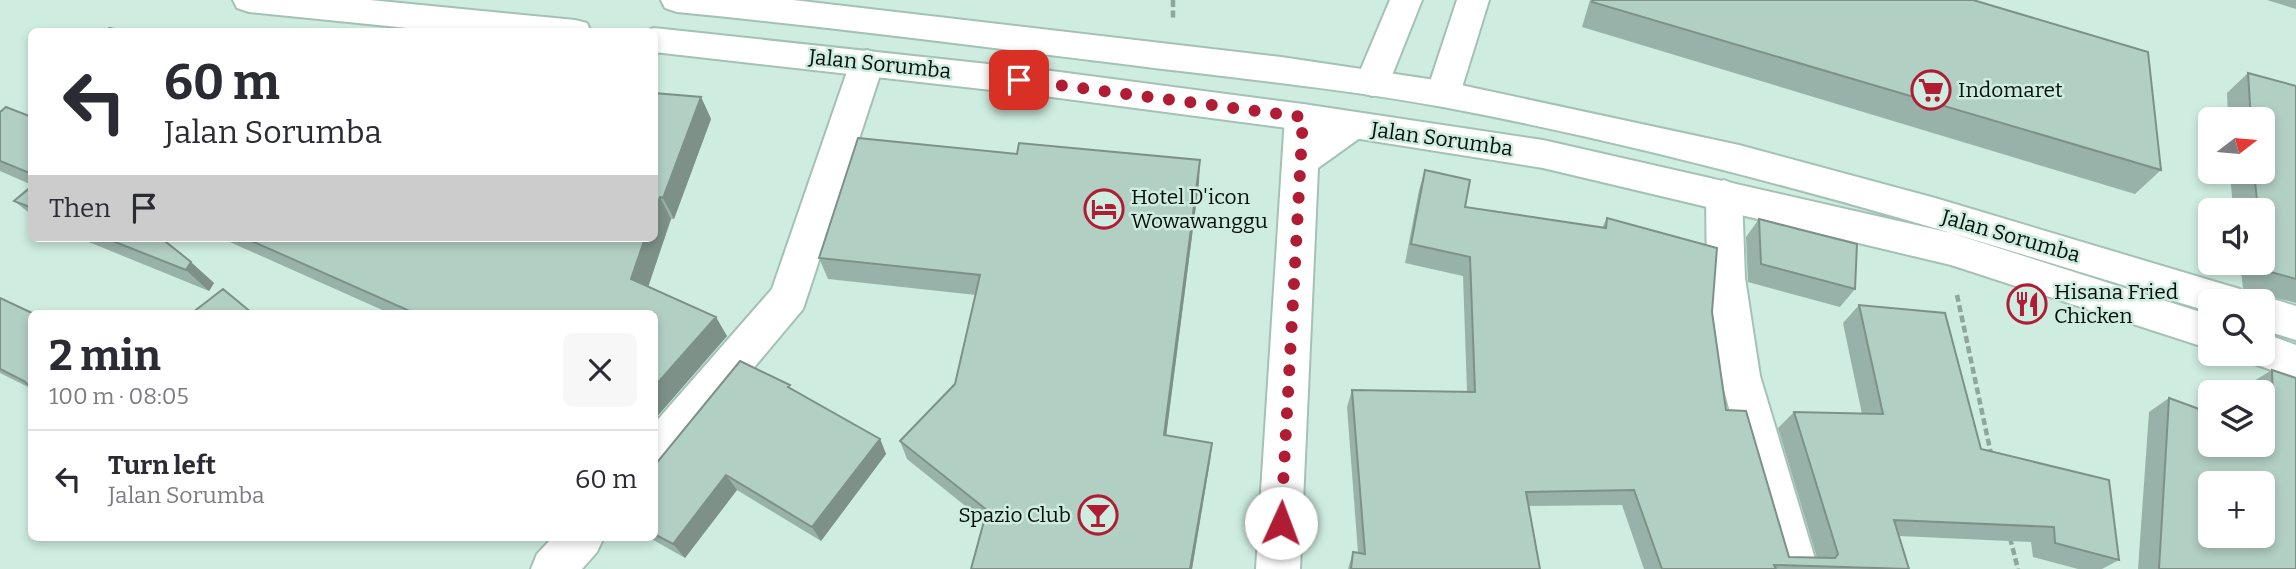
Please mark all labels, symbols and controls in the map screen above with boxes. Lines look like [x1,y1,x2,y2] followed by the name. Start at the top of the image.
[807,43,953,84] street label: Jalan Sorumba
[989,50,1049,110] pin
[164,53,280,112] text: 60 m
[49,56,140,147] icon: left
[1000,61,1038,99] icon: arrive
[1910,69,1952,111] supermarket icon: Indomaret
[1958,77,2063,103] place label: Indomaret
[2198,107,2275,184] north arrow
[2198,107,2275,548] map controls
[164,113,382,151] text: Jalan Sorumba
[1368,116,1515,162] street label: Jalan Sorumba
[1131,184,1268,234] place label: Hotel D'icon Wowawanggu
[1083,188,1125,230] hotel icon: Hotel D'icon Wowawanggu
[125,189,163,227] icon: arrive
[49,193,111,224] text: Then
[2198,198,2275,275] button: sound
[1938,204,2084,268] street label: Jalan Sorumba
[2054,279,2178,329] place label: Hisana Fried Chicken
[2006,283,2048,325] restaurant icon: Hisana Fried Chicken
[2198,289,2275,366] button: search
[49,331,161,381] text: 2 min
[563,333,637,407] button: close
[2198,380,2275,457] button: layers
[49,382,189,410] text: 100 m · 08:05
[108,450,216,481] text: Turn left
[49,460,87,498] icon: left
[575,464,637,495] text: 60 m
[2198,471,2275,548] button: +
[108,481,265,509] text: Jalan Sorumba
[1244,486,1318,560] position arrow
[1077,494,1119,536] bar icon: Spazio Club
[958,502,1071,528] place label: Spazio Club

